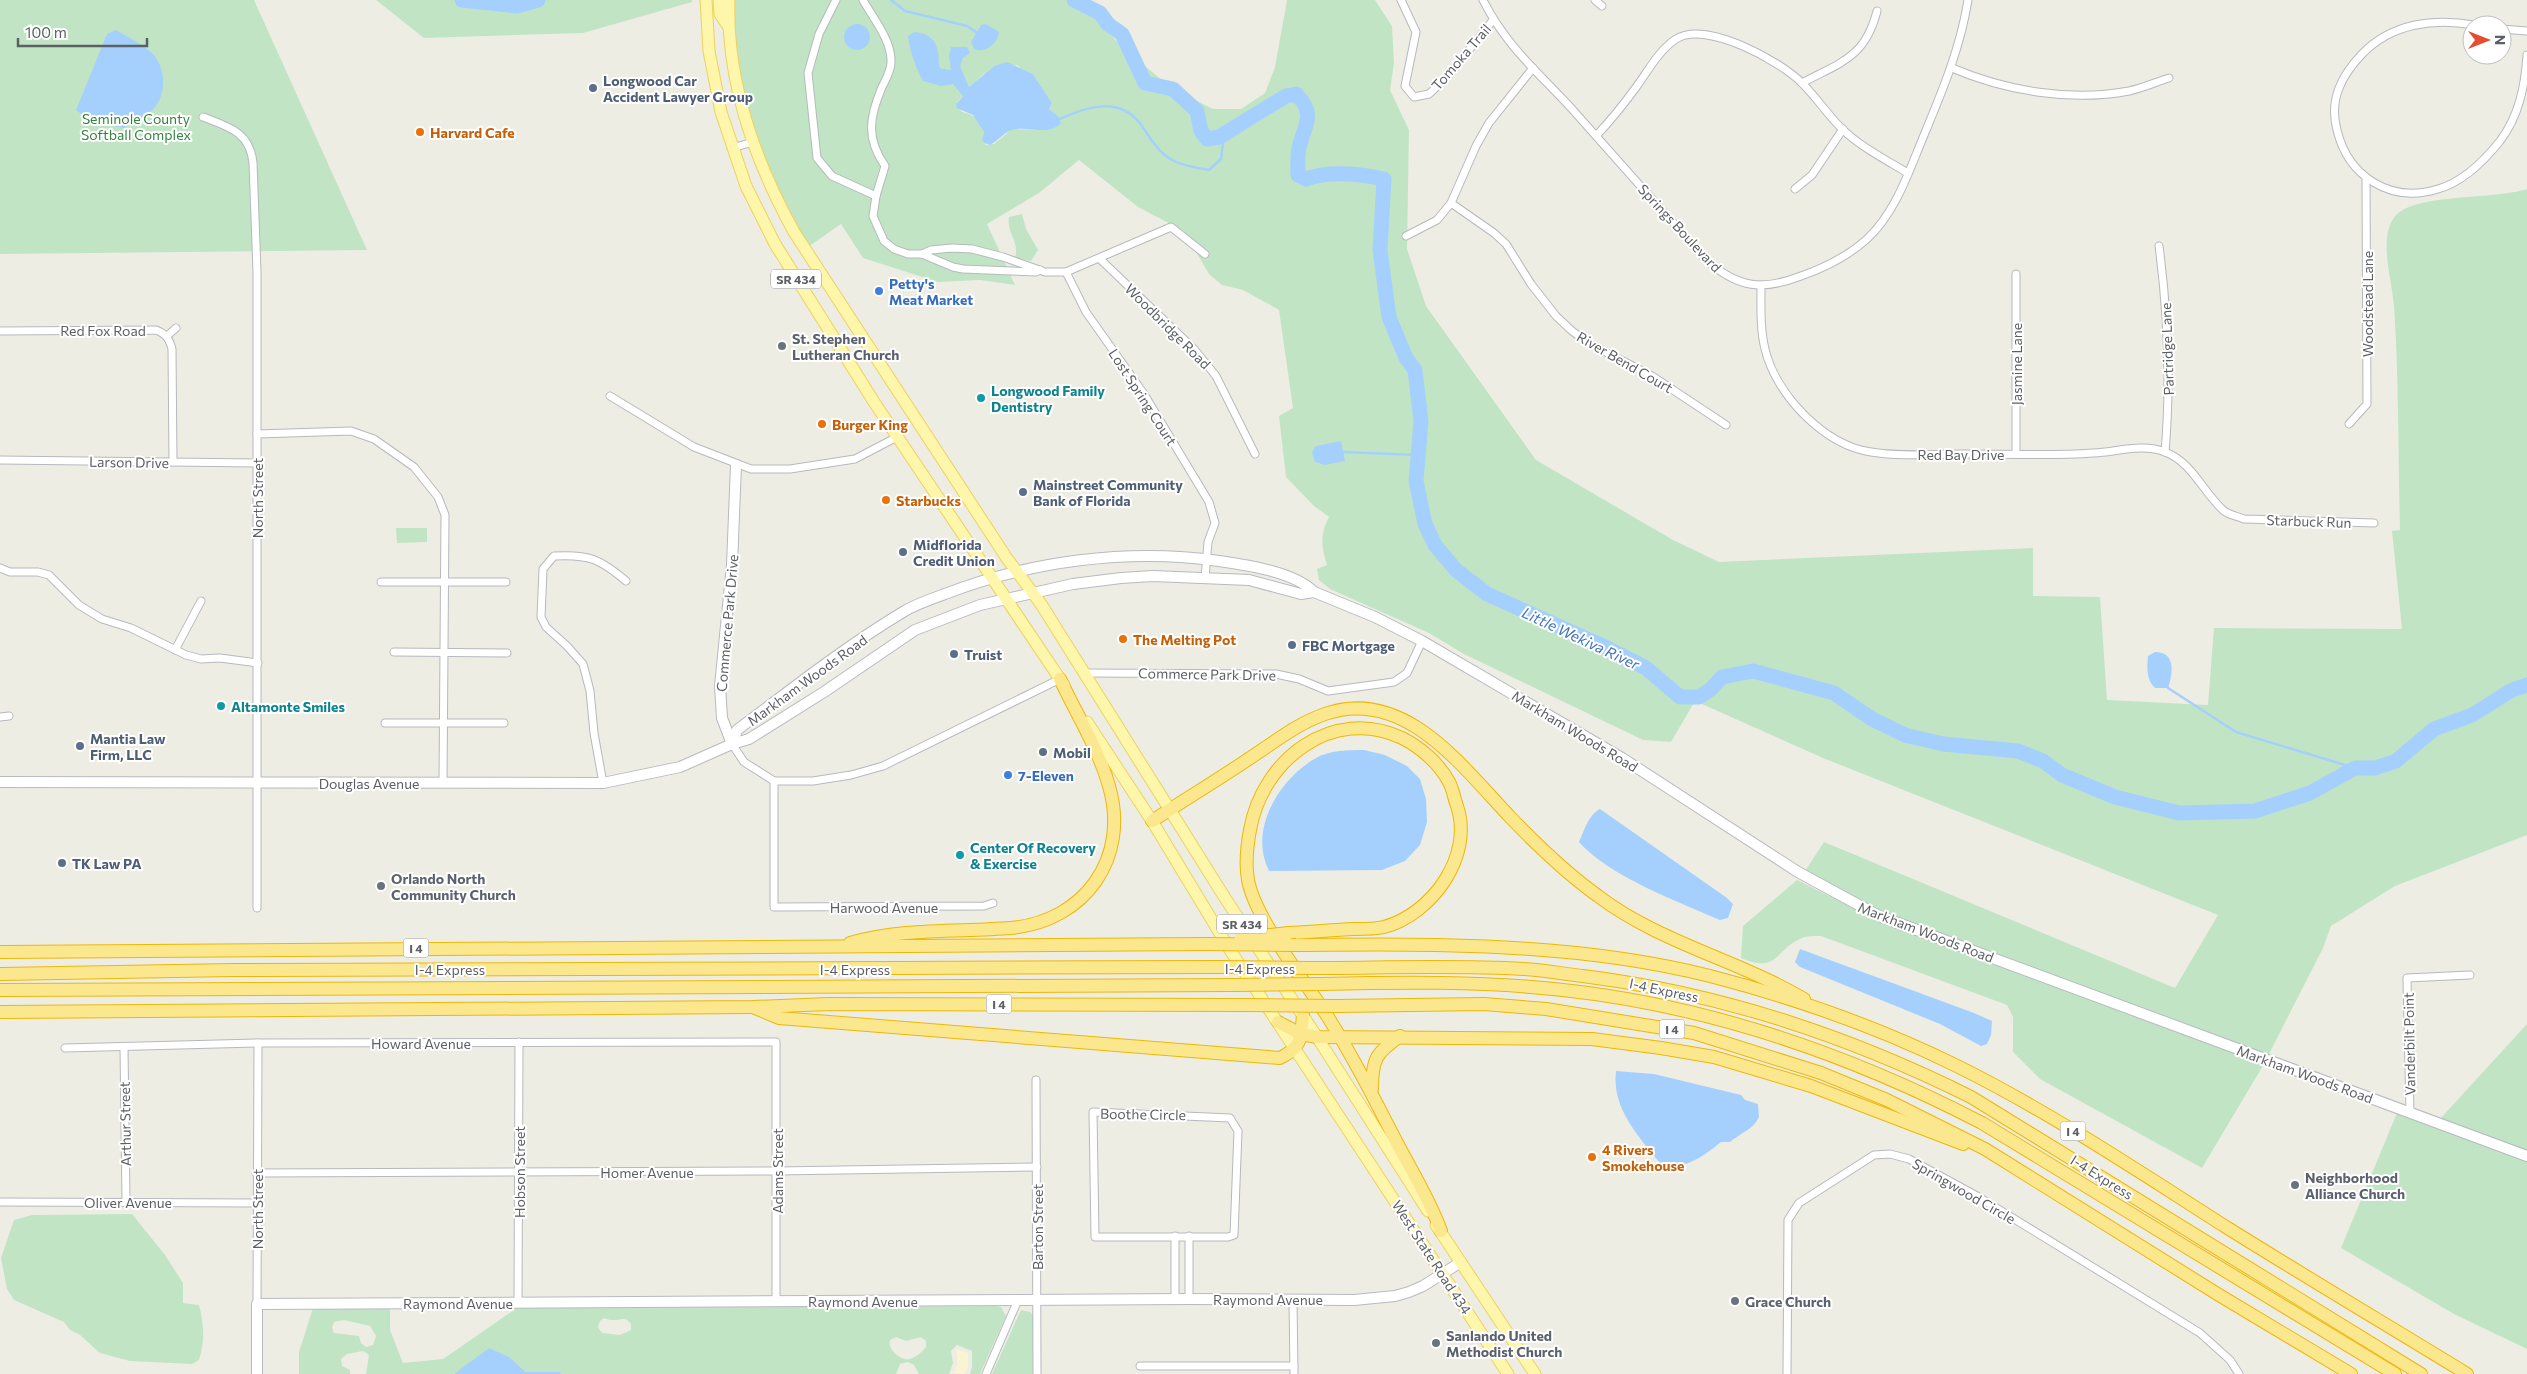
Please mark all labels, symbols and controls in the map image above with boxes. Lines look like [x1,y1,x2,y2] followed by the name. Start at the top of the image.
[18,15,146,47] scale bar
[2462,15,2512,65] north arrow
[1428,20,1494,94] street label: Tomoka Trail
[25,23,67,41] text: 100 m
[2492,35,2509,45] text: N
[603,72,753,105] place label: Longwood Car Accident Lawyer Group
[587,82,599,94] marker: Longwood Car Accident Lawyer Group
[81,110,192,143] park label: Seminole County Softball Complex
[430,124,515,141] place label: Harvard Cafe
[414,126,426,138] marker: Harvard Cafe
[1635,180,1725,276] street label: Springs Boulevard
[2359,251,2376,357] street label: Woodstead Lane
[771,270,821,288] road number: SR 434
[889,275,973,308] place label: Petty's Meat Market
[1122,280,1214,372] street label: Woodbridge Road
[873,285,885,297] marker: Petty's Meat Market
[2157,302,2177,396] street label: Partridge Lane
[60,322,146,339] street label: Red Fox Road
[2008,323,2025,405] street label: Jasmine Lane
[1574,328,1676,396] street label: River Bend Court
[792,330,899,363] place label: St. Stephen Lutheran Church
[776,340,788,352] marker: St. Stephen Lutheran Church
[1105,345,1181,449] street label: Lost Spring Court
[991,382,1105,415] place label: Longwood Family Dentistry
[975,392,987,404] marker: Longwood Family Dentistry
[832,416,908,433] place label: Burger King
[816,418,828,430] marker: Burger King
[1917,446,2005,463] street label: Red Bay Drive
[89,453,169,471] street label: Larson Drive
[249,457,266,538] street label: North Street
[1033,476,1183,509] place label: Mainstreet Community Bank of Florida
[1017,486,1029,498] marker: Mainstreet Community Bank of Florida
[896,492,961,509] place label: Starbucks
[880,494,892,506] marker: Starbucks
[2266,511,2352,531] street label: Starbuck Run
[913,536,995,569] place label: Midflorida Credit Union
[897,546,909,558] marker: Midflorida Credit Union
[713,554,741,692] street label: Commerce Park Drive
[1520,603,1643,673] water label: Little Wekiva River
[744,631,870,729] street label: Markham Woods Road
[1133,631,1236,648] place label: The Melting Pot
[1117,633,1129,645] marker: The Melting Pot
[1302,637,1395,654] place label: FBC Mortgage
[1286,639,1298,651] marker: FBC Mortgage
[964,646,1002,663] place label: Truist
[948,648,960,660] marker: Truist
[1138,664,1276,684] street label: Commerce Park Drive
[1509,687,1641,775] street label: Markham Woods Road
[231,698,345,715] place label: Altamonte Smiles
[215,700,227,712] marker: Altamonte Smiles
[90,730,166,763] place label: Mantia Law Firm, LLC
[74,740,86,752] marker: Mantia Law Firm, LLC
[1053,744,1091,761] place label: Mobil
[1037,746,1049,758] marker: Mobil
[1018,767,1074,784] place label: 7-Eleven
[1002,769,1014,781] marker: 7-Eleven
[319,775,419,792] street label: Douglas Avenue
[970,839,1096,872] place label: Center Of Recovery & Exercise
[954,849,966,861] marker: Center Of Recovery & Exercise
[72,855,141,872] place label: TK Law PA
[56,857,68,869] marker: TK Law PA
[391,870,516,903] place label: Orlando North Community Church
[375,880,387,892] marker: Orlando North Community Church
[1856,898,1996,966] street label: Markham Woods Road
[830,899,938,916] street label: Harwood Avenue
[1217,914,1267,934] road number: SR 434
[404,938,428,958] road number: I 4
[1225,960,1295,977] street label: I-4 Express
[415,961,485,978] street label: I-4 Express
[820,961,890,978] street label: I-4 Express
[1628,974,1700,1006] street label: I-4 Express
[2400,992,2418,1096] street label: Vanderbilt Point
[986,994,1012,1014] road number: I 4
[1660,1020,1684,1038] road number: I 4
[371,1035,471,1052] street label: Howard Avenue
[2234,1041,2376,1107] street label: Markham Woods Road
[116,1081,134,1166] street label: Arthur Street
[1100,1105,1186,1123] street label: Boothe Circle
[2060,1122,2086,1140] road number: I 4
[511,1126,528,1218] street label: Hobson Street
[769,1128,786,1214] street label: Adams Street
[1602,1141,1684,1174] place label: 4 Rivers Smokehouse
[1586,1151,1598,1163] marker: 4 Rivers Smokehouse
[2068,1151,2136,1203] street label: I-4 Express
[1909,1155,2019,1227] street label: Springwood Circle
[600,1164,694,1181] street label: Homer Avenue
[249,1168,266,1249] street label: North Street
[2305,1169,2405,1202] place label: Neighborhood Alliance Church
[2289,1179,2301,1191] marker: Neighborhood Alliance Church
[1029,1184,1046,1270] street label: Barton Street
[84,1194,172,1211] street label: Oliver Avenue
[1389,1197,1476,1318] street label: West State Road 434
[1213,1291,1323,1308] street label: Raymond Avenue
[808,1293,918,1310] street label: Raymond Avenue
[1745,1293,1831,1310] place label: Grace Church
[403,1295,513,1312] street label: Raymond Avenue
[1729,1295,1741,1307] marker: Grace Church
[1446,1327,1562,1360] place label: Sanlando United Methodist Church
[1430,1337,1442,1349] marker: Sanlando United Methodist Church

